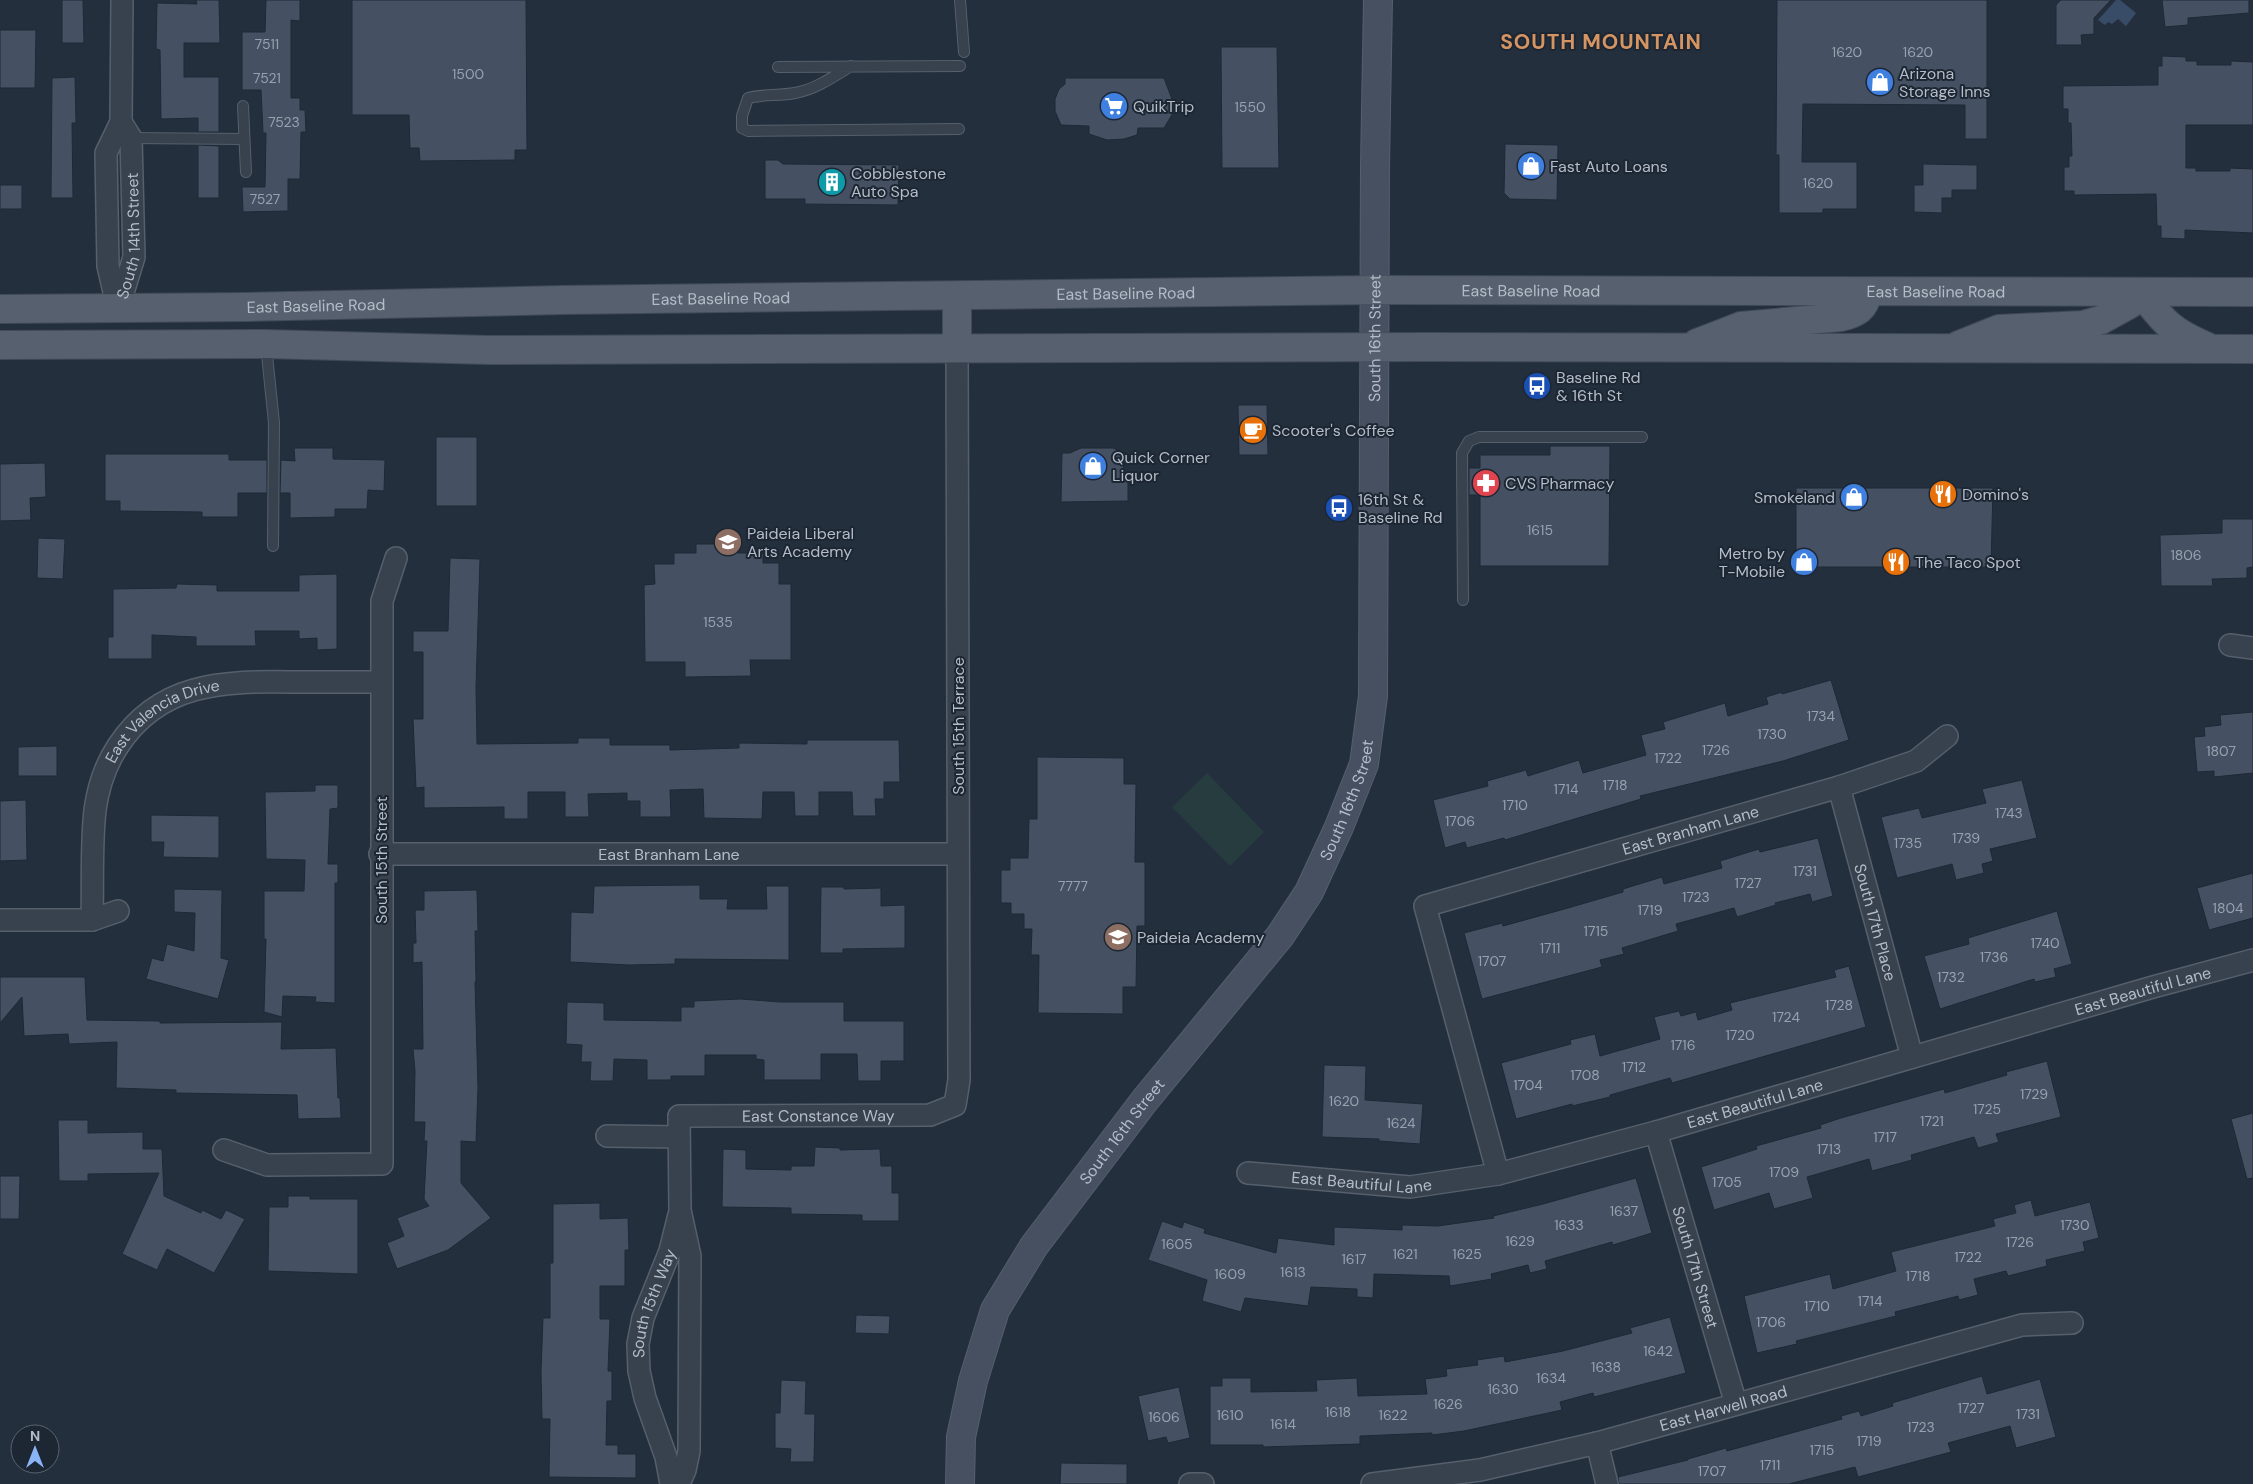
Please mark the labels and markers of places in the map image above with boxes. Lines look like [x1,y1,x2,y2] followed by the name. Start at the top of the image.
[1899,63,1991,102] place label: Arizona Storage Inns
[1865,67,1895,97] shop icon: Arizona Storage Inns
[1099,91,1129,121] supermarket icon: QuikTrip
[1133,96,1194,117] place label: QuikTrip
[1516,151,1546,181] shop icon: Fast Auto Loans
[1550,156,1668,177] place label: Fast Auto Loans
[851,163,946,202] place label: Cobblestone Auto Spa
[817,167,847,197] building icon: Cobblestone Auto Spa
[1556,367,1640,406] place label: Baseline Rd & 16th St
[1522,371,1552,401] bus stop icon: Baseline Rd & 16th St
[1238,415,1268,445] cafe icon: Scooter's Coffee
[1272,420,1395,441] place label: Scooter's Coffee
[1112,447,1210,486] place label: Quick Corner Liquor
[1078,451,1108,481] shop icon: Quick Corner Liquor
[1471,468,1501,498] pharmacy icon: CVS Pharmacy
[1505,473,1614,494] place label: CVS Pharmacy
[1928,479,1958,509] restaurant icon: Domino's
[1839,482,1869,512] shop icon: Smokeland
[1962,484,2029,505] place label: Domino's
[1754,487,1835,508] place label: Smokeland
[1358,489,1442,528] place label: 16th St & Baseline Rd
[1324,493,1354,523] bus stop icon: 16th St & Baseline Rd
[747,523,854,562] place label: Paideia Liberal Arts Academy
[713,527,743,557] school or university icon: Paideia Liberal Arts Academy
[1719,543,1785,582] place label: Metro by T-Mobile
[1789,547,1819,577] shop icon: Metro by T-Mobile
[1881,547,1911,577] restaurant icon: The Taco Spot
[1915,552,2021,573] place label: The Taco Spot
[1103,922,1133,952] school or university icon: Paideia Academy
[1137,927,1265,948] place label: Paideia Academy

